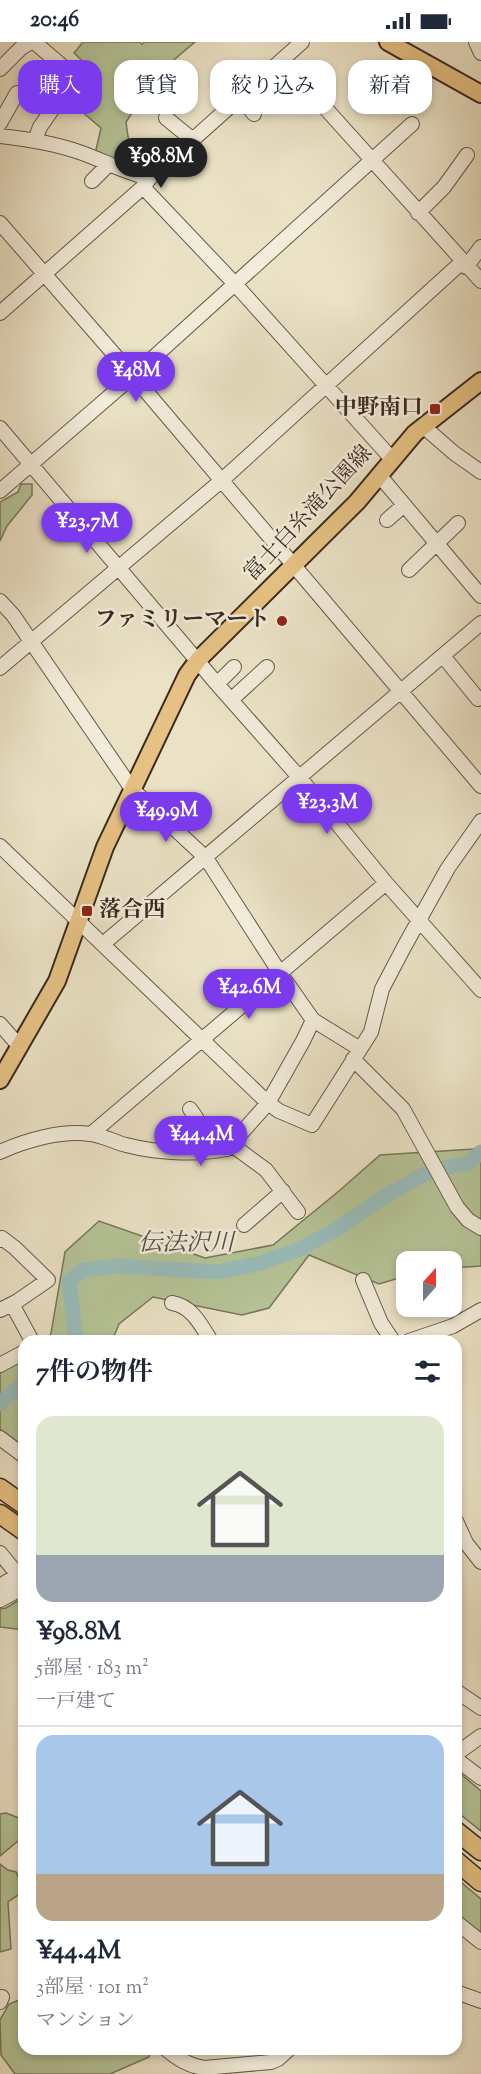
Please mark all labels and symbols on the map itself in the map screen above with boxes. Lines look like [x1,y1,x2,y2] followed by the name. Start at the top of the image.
[112,138,210,189] pin: ¥98.8M
[100,352,172,403] pin: ¥48M
[335,393,423,425] place label: 中野南口
[428,402,442,416] marker: 中野南口
[237,439,381,589] street label: 富士白糸滝公園線
[38,503,136,554] pin: ¥23.7M
[94,605,270,637] place label: ファミリーマート
[275,614,289,628] marker: ファミリーマート
[278,784,376,835] pin: ¥23.3M
[117,792,215,843] pin: ¥49.9M
[99,895,165,927] place label: 落合西
[80,904,94,918] marker: 落合西
[200,969,298,1020] pin: ¥42.6M
[152,1116,250,1167] pin: ¥44.4M
[138,1227,237,1261] water label: 伝法沢川
[396,1251,462,1317] north arrow

